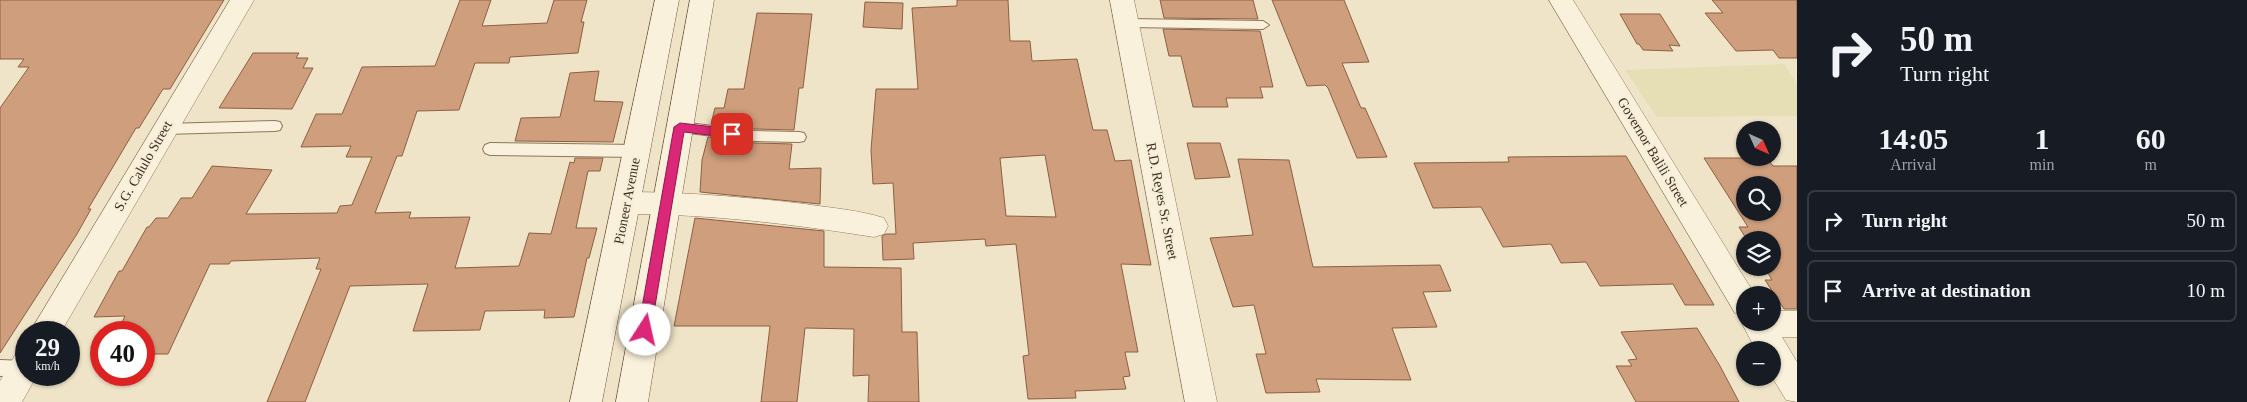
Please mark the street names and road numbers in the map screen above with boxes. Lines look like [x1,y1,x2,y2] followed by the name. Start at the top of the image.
[1615,95,1692,209] street label: Governor Balili Street
[111,118,175,214] street label: S.G. Calulo Street
[1143,141,1181,261] street label: R.D. Reyes Sr. Street
[611,156,643,246] street label: Pioneer Avenue

